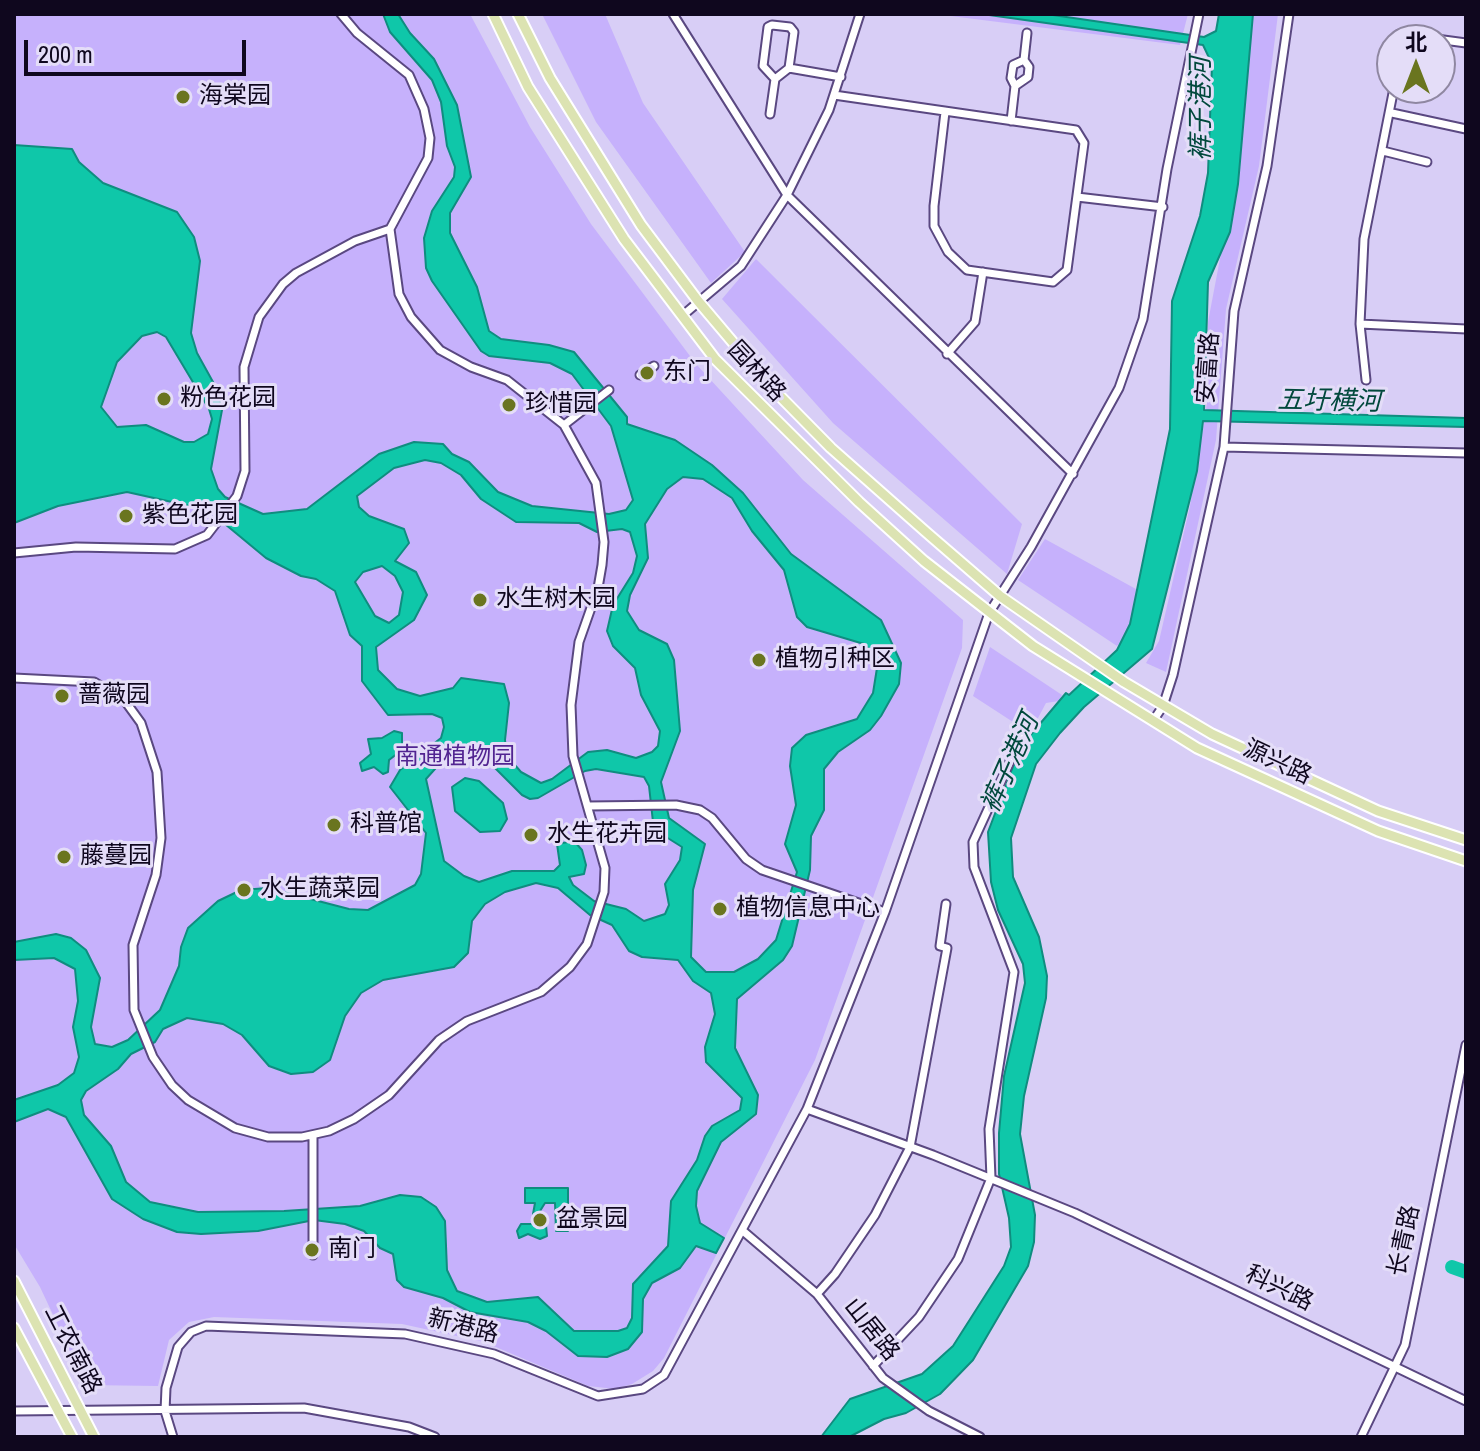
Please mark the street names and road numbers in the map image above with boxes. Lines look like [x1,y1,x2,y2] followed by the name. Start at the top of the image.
[1192,331,1226,405] street label: 安富路
[721,336,791,408] street label: 园林路
[1238,735,1316,791] street label: 源兴路
[1383,1203,1427,1279] street label: 长青路
[1240,1260,1318,1318] street label: 科兴路
[837,1293,905,1367] street label: 山居路
[37,1301,107,1399] street label: 工农南路
[425,1304,501,1350] street label: 新港路

